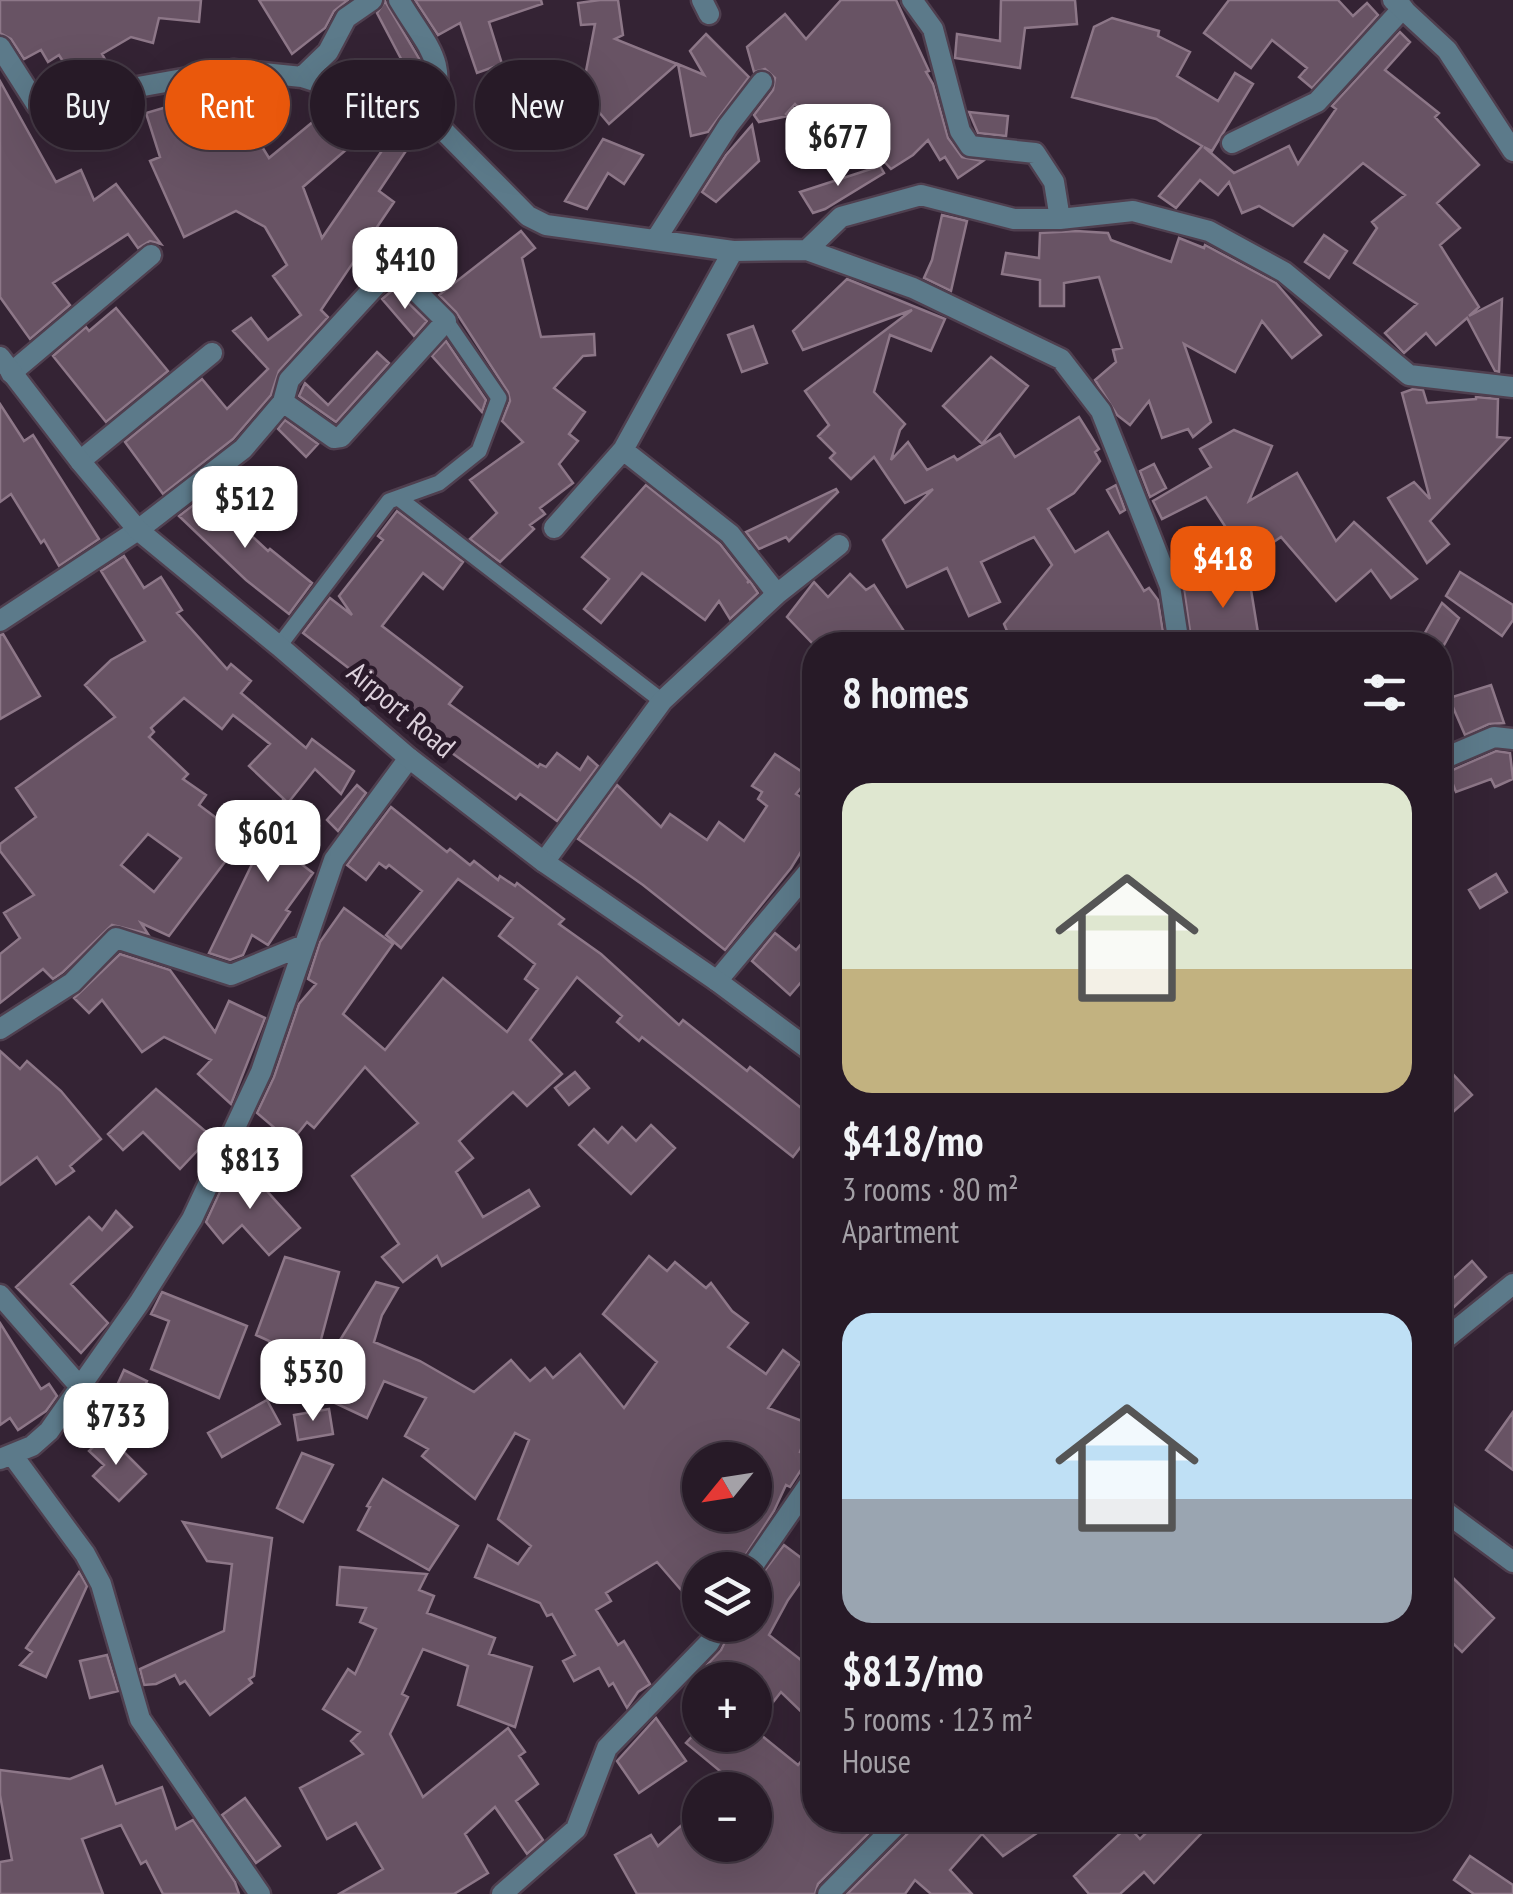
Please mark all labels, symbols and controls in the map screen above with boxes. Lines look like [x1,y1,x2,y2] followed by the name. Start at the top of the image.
[30,60,145,150] chip: Buy
[165,60,290,150] chip: Rent
[310,60,455,150] chip: Filters
[475,60,599,150] chip: New
[779,104,897,189] pin: $677
[807,115,869,157] text: $677
[346,227,464,312] pin: $410
[374,238,436,280] text: $410
[186,466,304,551] pin: $512
[214,477,276,519] text: $512
[1164,526,1282,611] pin: $418
[1192,537,1254,579] text: $418
[340,652,464,765] street label: Airport Road
[842,665,969,720] text: 8 homes
[1357,665,1412,720] icon: filters
[209,800,327,885] pin: $601
[237,811,299,853] text: $601
[1037,848,1217,1028] icon: home
[842,1113,984,1168] text: $418/mo
[191,1127,309,1212] pin: $813
[219,1138,281,1180] text: $813
[842,1168,1019,1210] text: 3 rooms · 80 m²
[842,1210,959,1252] text: Apartment
[254,1339,372,1424] pin: $530
[282,1350,344,1392] text: $530
[1037,1378,1217,1558] icon: home
[57,1383,175,1468] pin: $733
[85,1394,147,1436] text: $733
[682,1442,772,1532] north arrow
[682,1442,772,1862] map controls
[682,1552,772,1642] button: layers
[842,1643,984,1698] text: $813/mo
[682,1662,772,1752] button: +
[842,1698,1033,1740] text: 5 rooms · 123 m²
[842,1740,911,1782] text: House
[682,1772,772,1862] button: −

